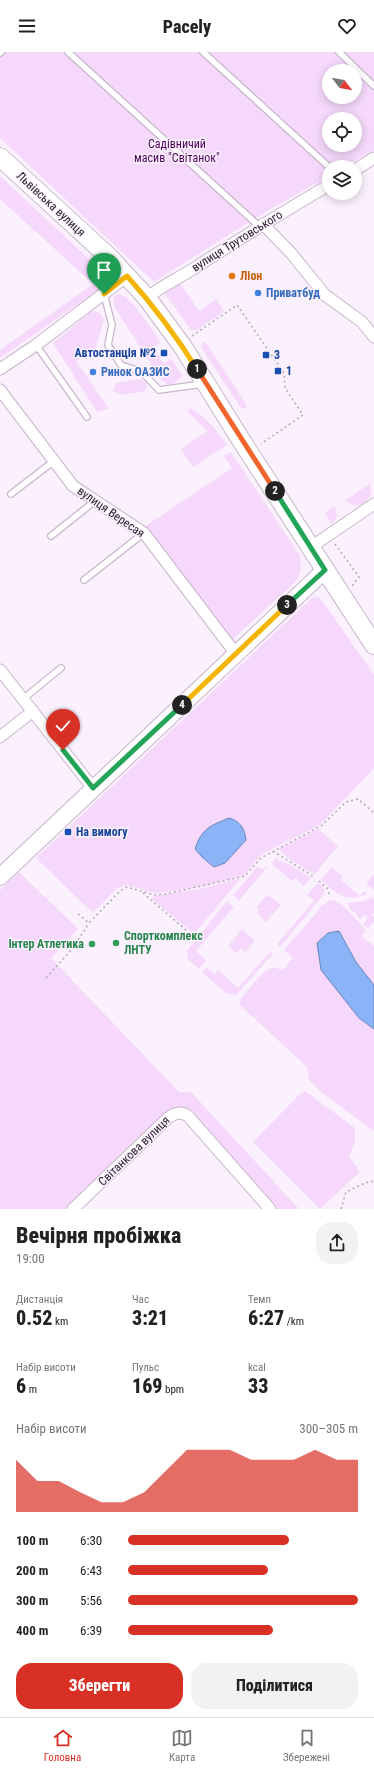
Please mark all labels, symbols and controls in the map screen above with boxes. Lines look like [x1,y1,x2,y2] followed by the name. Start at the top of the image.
[16,15,38,37] icon: menu
[336,15,358,37] icon: heart
[163,16,211,37] text: Pacely
[322,64,362,104] north arrow
[322,64,362,200] map controls
[322,112,362,152] button: locate
[134,137,220,165] park label: Садівничий масив "Світанок"
[322,160,362,200] button: layers
[14,169,88,239] street label: Львівська вулиця
[189,207,285,275] street label: вулиця Трутовського
[87,253,121,294] pin
[93,259,115,281] icon: arrive
[240,269,262,283] place label: Ліон
[227,271,237,281] marker: Ліон
[266,286,320,300] place label: Приватбуд
[253,288,263,298] marker: Приватбуд
[74,346,156,360] place label: Автостанція №2
[159,348,169,358] marker: Автостанція №2
[274,348,280,362] place label: 3
[261,350,271,360] marker: 3
[187,359,207,379] pin: 1
[194,362,200,375] text: 1
[286,364,292,378] place label: 1
[101,365,170,379] place label: Ринок ОАЗИС
[273,366,283,376] marker: 1
[88,367,98,377] marker: Ринок ОАЗИС
[265,481,285,501] pin: 2
[75,484,147,540] street label: вулиця Вересая
[272,484,278,497] text: 2
[277,595,297,615] pin: 3
[284,598,290,611] text: 3
[172,695,192,715] pin: 4
[179,698,185,711] text: 4
[46,709,80,750] pin
[52,715,74,737] icon: check
[76,825,128,839] place label: На вимогу
[63,827,73,837] marker: На вимогу
[124,929,203,957] place label: Спорткомплекс ЛНТУ
[8,937,84,951] place label: Інтер Атлетика
[111,938,121,948] marker: Спорткомплекс ЛНТУ
[87,939,97,949] marker: Інтер Атлетика
[95,1113,173,1189] street label: Світанкова вулиця
[316,1222,358,1264] button: share
[16,1223,181,1248] text: Вечірня пробіжка
[16,1251,45,1266] text: 19:00
[16,1293,63,1306] text: Дистанція
[132,1293,149,1306] text: Час
[248,1293,271,1306] text: Темп
[16,1306,52,1330] text: 0.52
[132,1306,168,1330] text: 3:21
[248,1306,284,1330] text: 6:27
[52,1315,68,1328] text: km
[284,1315,304,1328] text: /km
[16,1361,76,1374] text: Набір висоти
[132,1361,159,1374] text: Пульс
[248,1361,266,1374] text: kcal
[16,1374,26,1398] text: 6
[132,1374,163,1398] text: 169
[248,1374,268,1398] text: 33
[26,1383,37,1396] text: m
[163,1383,184,1396] text: bpm
[16,1421,87,1436] text: Набір висоти
[299,1421,358,1436] text: 300–305 m
[16,1533,48,1548] text: 100 m
[80,1533,102,1548] text: 6:30
[16,1563,48,1578] text: 200 m
[80,1563,102,1578] text: 6:43
[16,1593,48,1608] text: 300 m
[80,1593,102,1608] text: 5:56
[16,1623,48,1638] text: 400 m
[80,1623,102,1638] text: 6:39
[16,1663,183,1709] button: Зберегти
[191,1663,358,1709] button: Поділитися
[44,1727,81,1764] tab: Головна
[169,1727,195,1764] tab: Карта
[283,1727,330,1764] tab: Збережені

